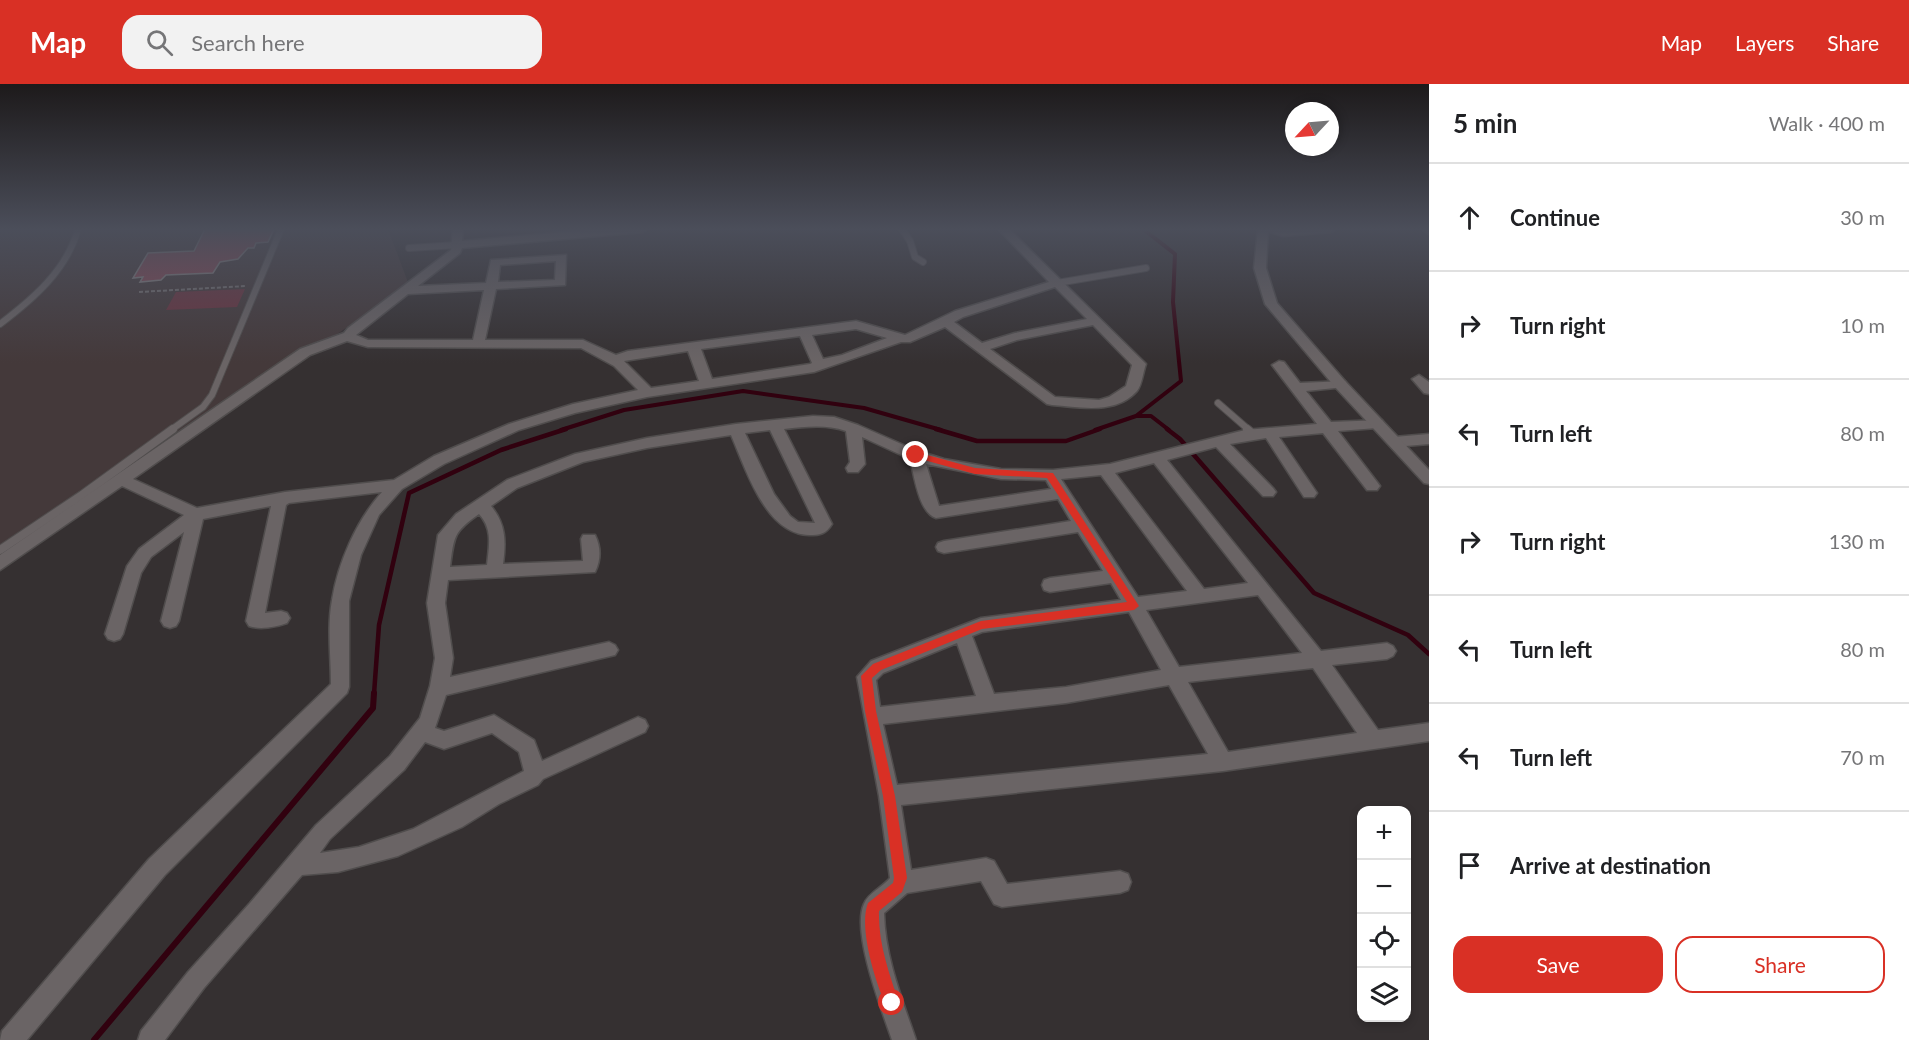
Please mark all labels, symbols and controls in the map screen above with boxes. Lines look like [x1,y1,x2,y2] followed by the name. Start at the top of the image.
[122,15,542,69] search box
[30,25,86,59] text: Map
[143,26,176,59] icon: search
[191,29,305,56] text: Search here
[1661,30,1702,55] text: Map
[1735,30,1794,55] text: Layers
[1827,30,1879,55] text: Share
[1285,102,1339,156] north arrow
[1453,107,1517,139] text: 5 min
[1769,111,1885,135] text: Walk · 400 m
[1453,201,1486,234] icon: ahead
[1510,204,1600,231] text: Continue
[1840,205,1885,229] text: 30 m
[1453,309,1486,342] icon: right
[1510,312,1605,339] text: Turn right
[1840,313,1885,337] text: 10 m
[1453,417,1486,450] icon: left
[1510,420,1592,447] text: Turn left
[1840,421,1885,445] text: 80 m
[902,441,928,467] route end
[1453,525,1486,558] icon: right
[1510,528,1605,555] text: Turn right
[1829,529,1885,553] text: 130 m
[1453,633,1486,666] icon: left
[1510,636,1592,663] text: Turn left
[1840,637,1885,661] text: 80 m
[1453,741,1486,774] icon: left
[1510,744,1592,771] text: Turn left
[1840,745,1885,769] text: 70 m
[1357,806,1411,1022] map controls
[1357,806,1411,860] button: +
[1453,849,1486,882] icon: arrive
[1510,852,1711,879] text: Arrive at destination
[1357,860,1411,914] button: −
[1357,914,1411,968] button: locate
[1453,936,1663,993] button: Save
[1675,936,1885,993] button: Share
[1357,968,1411,1022] button: layers
[878,989,904,1015] route start

